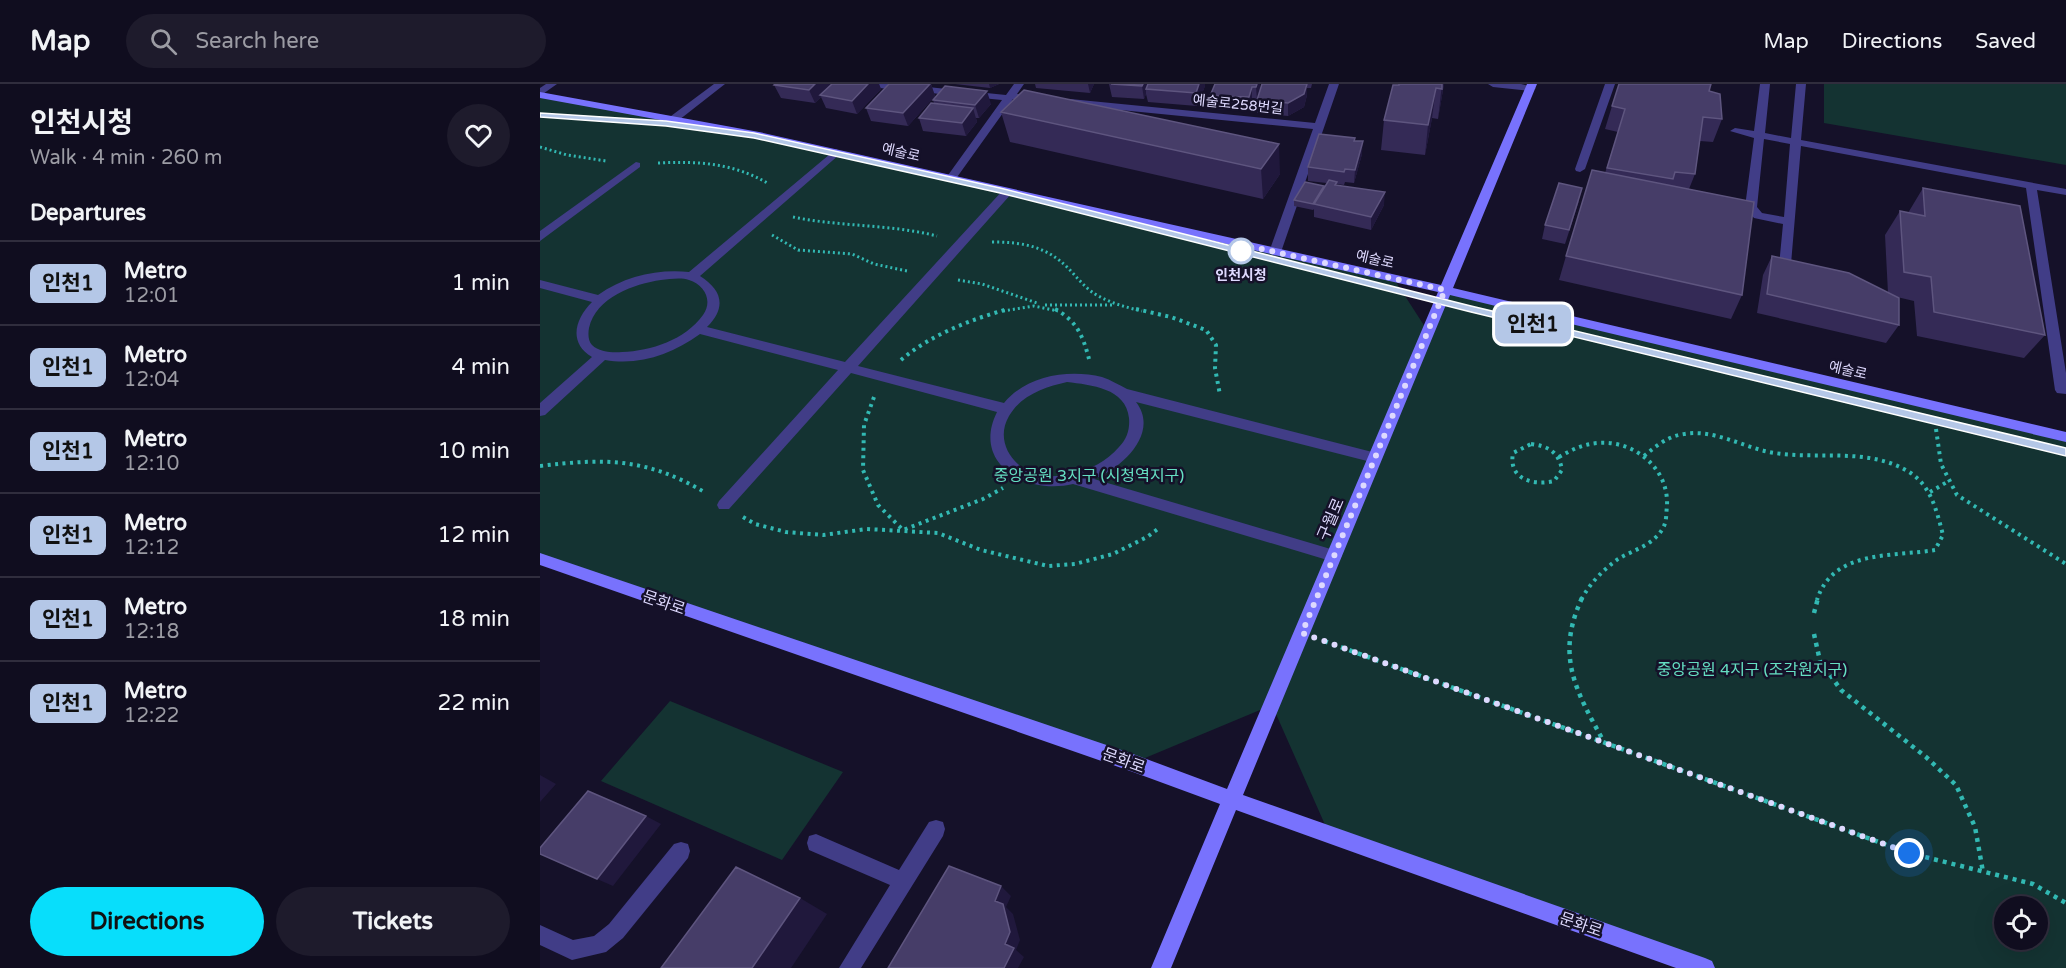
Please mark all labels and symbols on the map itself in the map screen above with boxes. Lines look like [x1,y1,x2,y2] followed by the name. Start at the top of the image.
[1192,91,1284,118] street label: 예술로258번길
[880,140,922,165] street label: 예술로
[1228,238,1254,264] marker: 인천시청
[1354,247,1396,272] street label: 예술로
[1215,267,1267,284] place label: 인천시청
[1498,304,1568,344] line badge: 인천1
[1827,358,1869,383] street label: 예술로
[994,466,1184,486] park label: 중앙공원 3지구 (시청역지구)
[1313,495,1349,544] street label: 구월로
[640,586,688,620] street label: 문화로
[1657,660,1847,680] park label: 중앙공원 4지구 (조각원지구)
[1099,744,1148,778] street label: 문화로
[1894,838,1924,868] your location
[1557,908,1605,942] street label: 문화로

